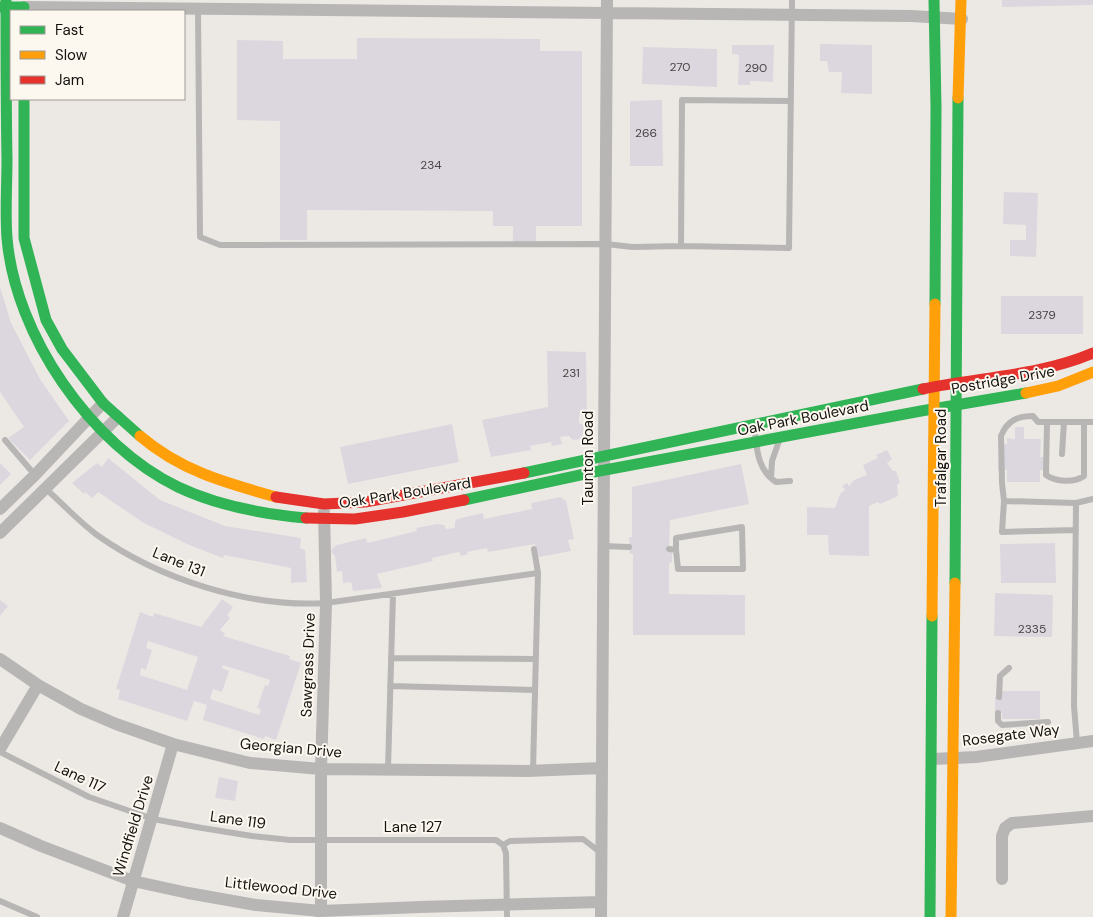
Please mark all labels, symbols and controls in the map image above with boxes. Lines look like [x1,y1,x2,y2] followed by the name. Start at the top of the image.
[10,10,185,100] legend
[55,20,84,40] text: Fast
[55,45,88,65] text: Slow
[669,59,691,75] house number: 270
[745,60,767,76] house number: 290
[55,70,84,90] text: Jam
[635,125,657,141] house number: 266
[420,157,442,173] house number: 234
[1028,307,1056,323] house number: 2379
[950,361,1056,399] street label: Postridge Drive
[562,365,580,381] house number: 231
[736,395,870,441] street label: Oak Park Boulevard
[931,409,951,507] street label: Trafalgar Road
[578,411,598,505] street label: Taunton Road
[338,473,472,513] street label: Oak Park Boulevard
[150,542,208,582] street label: Lane 131
[296,612,320,718] street label: Sawgrass Drive
[1018,621,1046,637] house number: 2335
[961,719,1061,751] street label: Rosegate Way
[239,734,343,762] street label: Georgian Drive
[51,756,109,798] street label: Lane 117
[108,773,158,879] street label: Windfield Drive
[209,806,267,834] street label: Lane 119
[384,817,442,837] street label: Lane 127
[224,872,338,904] street label: Littlewood Drive

